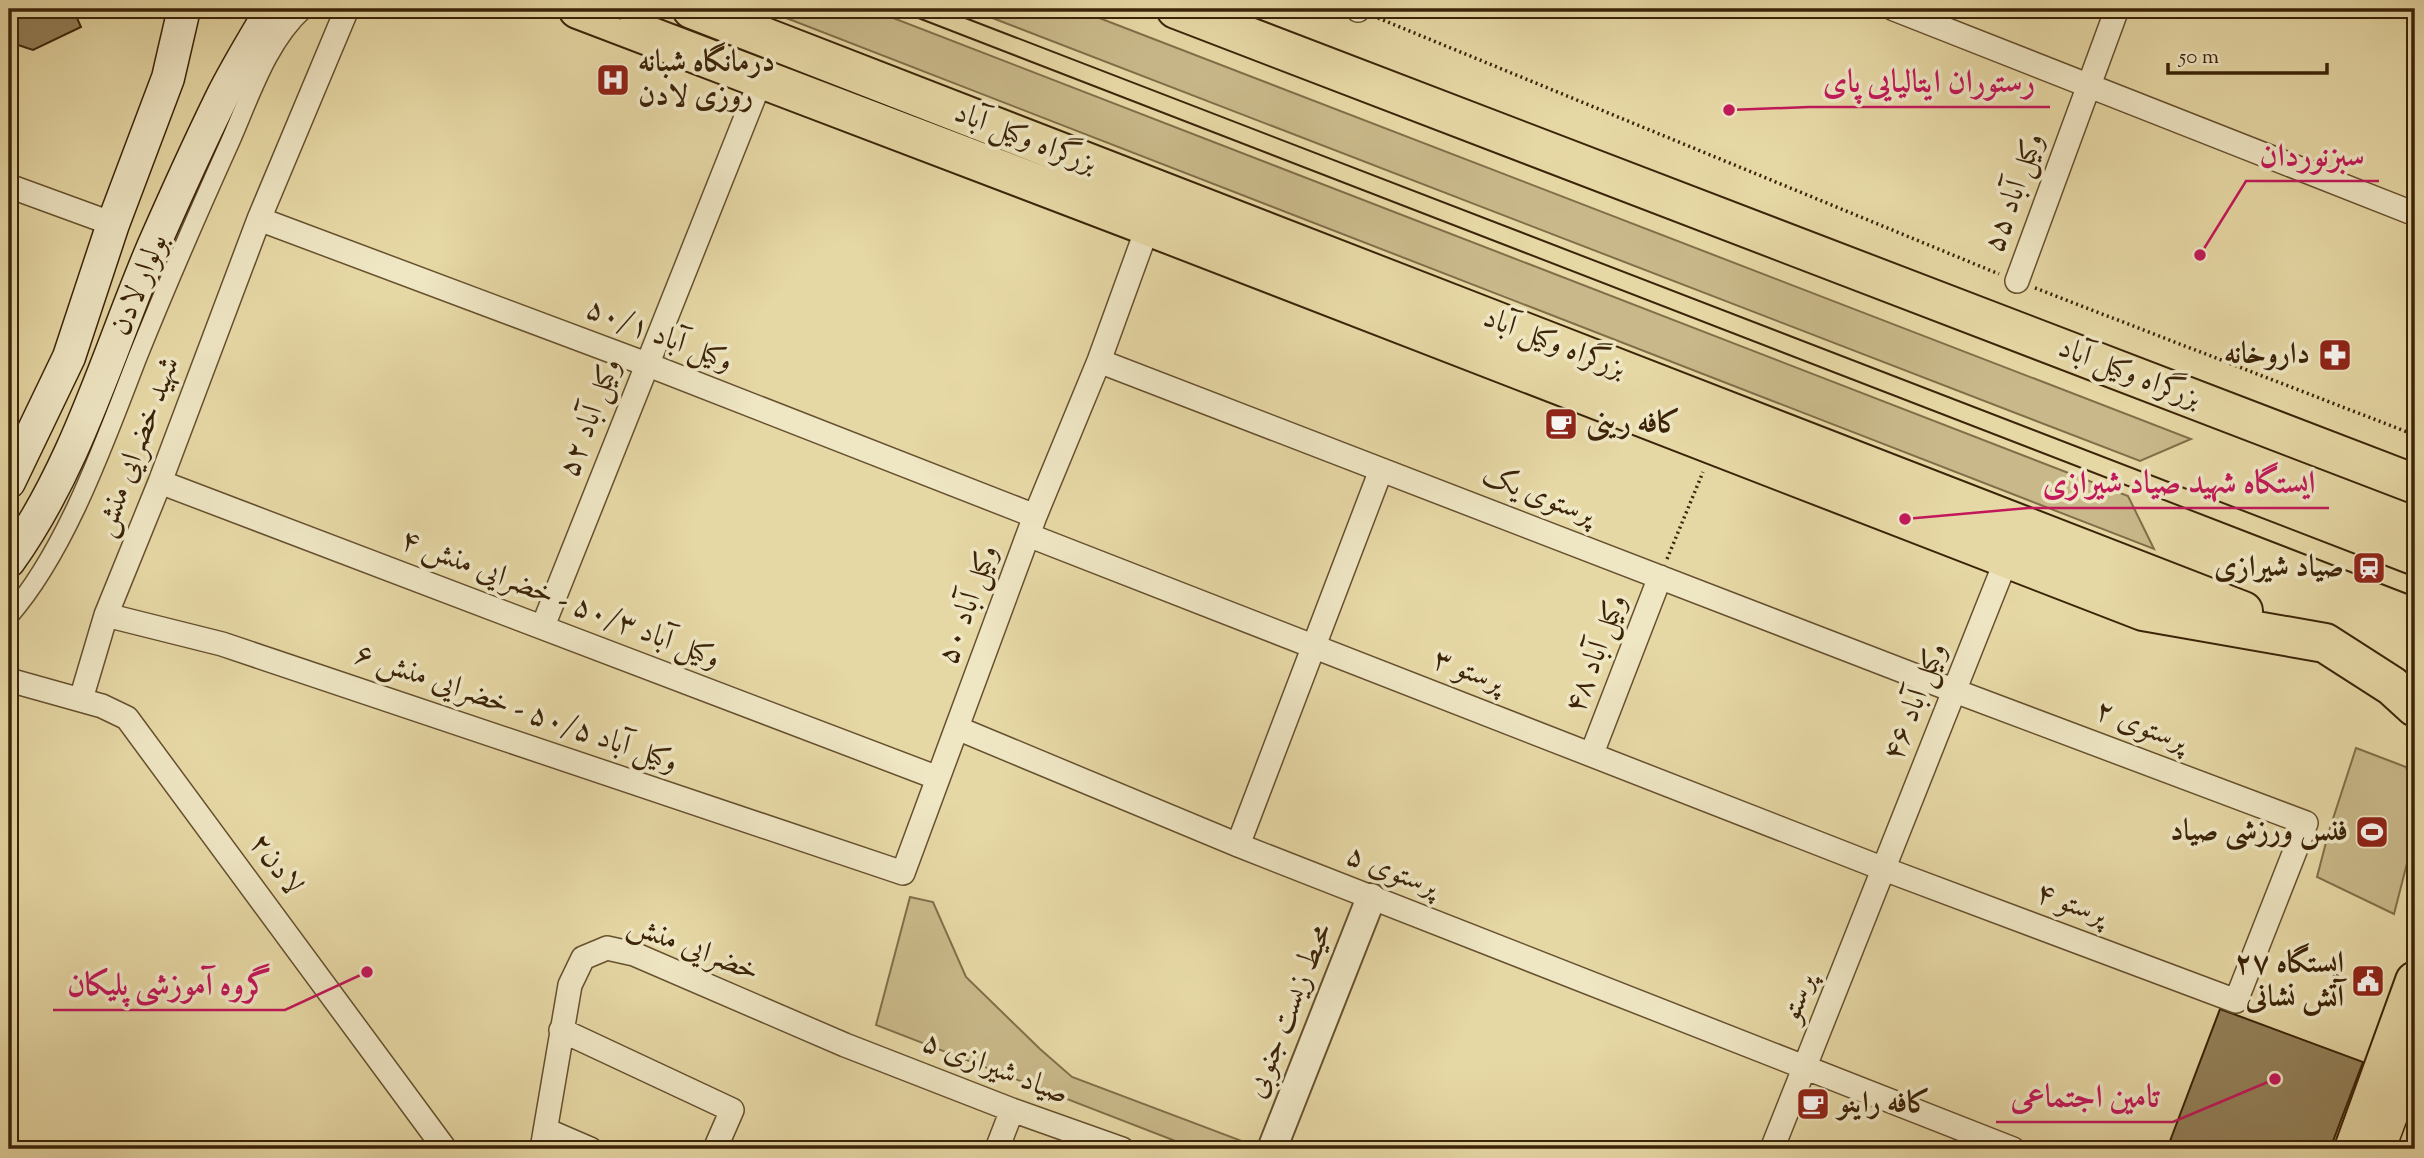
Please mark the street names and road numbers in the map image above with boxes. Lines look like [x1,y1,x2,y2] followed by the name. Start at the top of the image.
[947,91,1103,186] street label: بزرگراه وکیل آباد
[1974,127,2056,259] street label: ۵۵ وکیل آباد
[100,228,180,342] street label: بولوار لادن
[579,288,739,384] street label: وکیل آباد ۵۰/۱
[1476,296,1632,391] street label: بزرگراه وکیل آباد
[2051,326,2207,421] street label: بزرگراه وکیل آباد
[84,351,192,543] street label: شهید خضرایی منش
[549,352,633,484] street label: ۵۲ وکیل آباد
[1475,455,1603,538] street label: پرستوی یک
[394,519,726,681] street label: وکیل آباد ۵۰/۳ - خضرایی منش ۴
[928,539,1010,671] street label: ۵۰ وکیل آباد
[1555,588,1639,720] street label: ۴۸ وکیل آباد
[349,633,683,785] street label: وکیل آباد ۵۰/۵ - خضرایی منش ۶
[1873,636,1959,768] street label: ۴۶ وکیل آباد
[1426,639,1512,706] street label: پرستو ۳
[2089,690,2196,765] street label: پرستوی ۲
[238,825,312,905] street label: لادن۲
[1340,835,1447,910] street label: پرستوی ۵
[2029,872,2115,939] street label: پرستو ۴
[621,904,765,994] street label: خضرایی منش
[1235,917,1345,1105] street label: محیط زیست جنوبی
[1769,965,1829,1032] street label: پرستو
[915,1021,1075,1117] street label: صیاد شیرازی ۵

